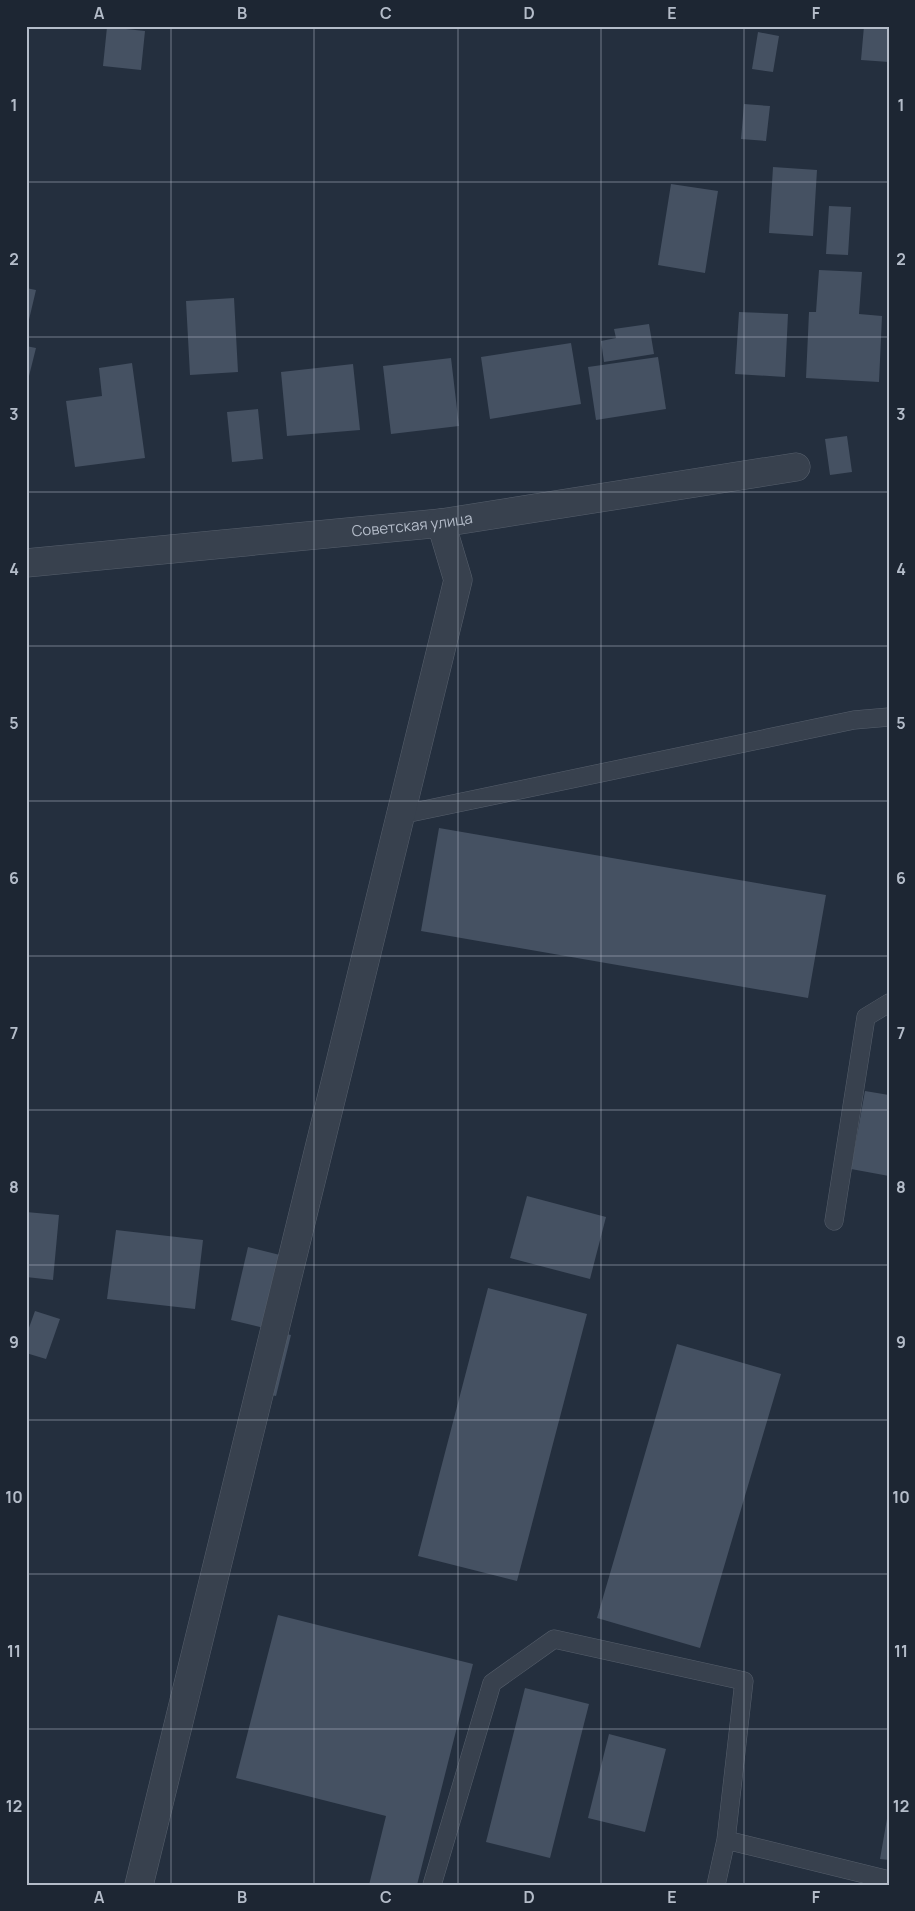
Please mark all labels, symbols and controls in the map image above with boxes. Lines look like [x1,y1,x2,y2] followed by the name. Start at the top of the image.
[94,2,105,24] text: A
[237,2,247,24] text: B
[380,2,392,24] text: C
[523,2,535,24] text: D
[667,2,677,24] text: E
[812,2,821,24] text: F
[10,94,18,116] text: 1
[897,94,905,116] text: 1
[9,248,19,270] text: 2
[896,248,906,270] text: 2
[9,403,19,425] text: 3
[896,403,906,425] text: 3
[351,507,474,542] street label: Советская улица
[9,558,19,580] text: 4
[896,558,906,580] text: 4
[9,712,19,734] text: 5
[896,712,906,734] text: 5
[9,867,19,889] text: 6
[896,867,906,889] text: 6
[10,1022,18,1044] text: 7
[897,1022,905,1044] text: 7
[9,1176,19,1198] text: 8
[896,1176,906,1198] text: 8
[9,1331,19,1353] text: 9
[896,1331,906,1353] text: 9
[5,1486,23,1508] text: 10
[892,1486,910,1508] text: 10
[7,1640,21,1662] text: 11
[894,1640,908,1662] text: 11
[6,1795,22,1817] text: 12
[893,1795,909,1817] text: 12
[94,1886,105,1908] text: A
[237,1886,247,1908] text: B
[380,1886,392,1908] text: C
[523,1886,535,1908] text: D
[667,1886,677,1908] text: E
[812,1886,821,1908] text: F

